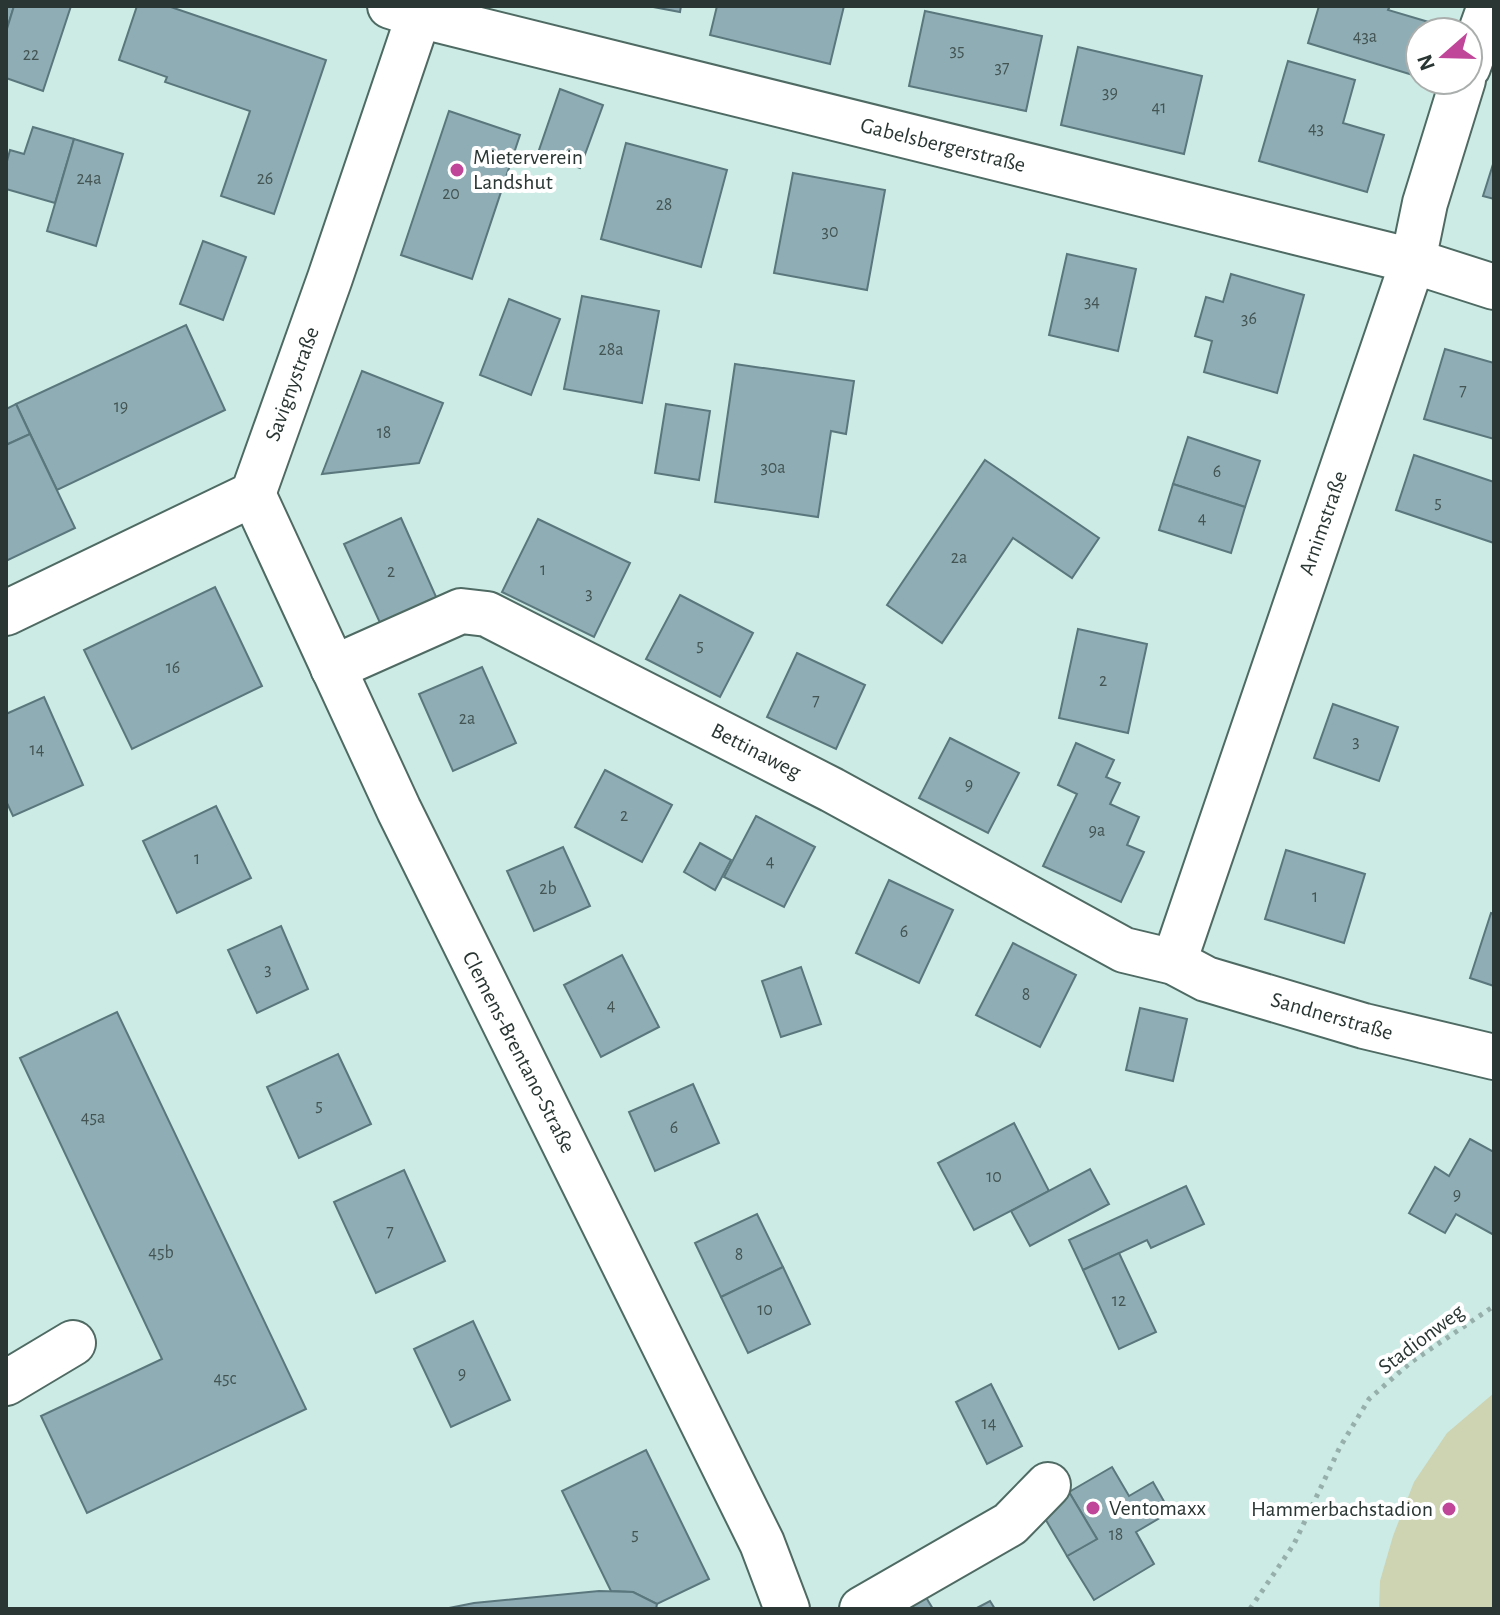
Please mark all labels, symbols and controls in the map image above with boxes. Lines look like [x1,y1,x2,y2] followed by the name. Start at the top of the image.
[1404,16,1484,96] north arrow
[1353,28,1377,46] house number: 43a
[950,42,964,60] house number: 35
[23,46,39,64] house number: 22
[1413,52,1439,73] text: N
[995,59,1009,77] house number: 37
[1102,84,1118,102] house number: 39
[1152,99,1166,117] house number: 41
[858,114,1028,176] street label: Gabelsbergerstraße
[1308,120,1324,138] house number: 43
[473,146,583,193] place label: Mieterverein Landshut
[448,161,466,179] marker: Mieterverein Landshut
[76,170,102,188] house number: 24a
[257,170,273,188] house number: 26
[442,185,460,203] house number: 20
[656,196,672,214] house number: 28
[822,223,838,241] house number: 30
[1084,293,1100,311] house number: 34
[1241,310,1257,328] house number: 36
[261,324,323,444] street label: Savignystraße
[598,341,624,359] house number: 28a
[1459,382,1467,400] house number: 7
[114,398,128,416] house number: 19
[377,424,391,442] house number: 18
[760,459,786,477] house number: 30a
[1213,463,1221,481] house number: 6
[1295,468,1351,578] street label: Arnimstraße
[1434,494,1442,512] house number: 5
[1198,510,1207,528] house number: 4
[951,549,967,567] house number: 2a
[540,561,546,579] house number: 1
[387,563,395,581] house number: 2
[585,585,593,603] house number: 3
[696,637,704,655] house number: 5
[166,659,180,677] house number: 16
[1099,672,1107,690] house number: 2
[812,692,820,710] house number: 7
[459,710,475,728] house number: 2a
[708,719,805,783] street label: Bettinaweg
[1352,733,1360,751] house number: 3
[30,741,45,759] house number: 14
[965,776,973,794] house number: 9
[620,807,628,825] house number: 2
[1089,822,1105,840] house number: 9a
[194,850,200,868] house number: 1
[766,853,775,871] house number: 4
[539,880,557,898] house number: 2b
[1312,888,1318,906] house number: 1
[900,923,908,941] house number: 6
[459,948,579,1156] street label: Clemens-Brentano-Straße
[264,961,272,979] house number: 3
[1022,986,1030,1004] house number: 8
[1269,988,1395,1044] street label: Sandnerstraße
[607,997,616,1015] house number: 4
[315,1097,323,1115] house number: 5
[81,1109,105,1127] house number: 45a
[670,1119,678,1137] house number: 6
[986,1168,1002,1186] house number: 10
[1453,1186,1461,1204] house number: 9
[386,1223,394,1241] house number: 7
[148,1244,174,1262] house number: 45b
[735,1246,743,1264] house number: 8
[1112,1292,1126,1310] house number: 12
[1374,1300,1468,1378] street label: Stadionweg
[757,1301,773,1319] house number: 10
[458,1365,466,1383] house number: 9
[213,1370,237,1388] house number: 45c
[982,1415,997,1433] house number: 14
[1109,1497,1207,1519] place label: Ventomaxx
[1251,1498,1433,1520] place label: Hammerbachstadion
[1084,1499,1102,1517] marker: Ventomaxx
[1440,1500,1458,1518] marker: Hammerbachstadion
[631,1526,639,1544] house number: 5
[1109,1526,1123,1544] house number: 18

